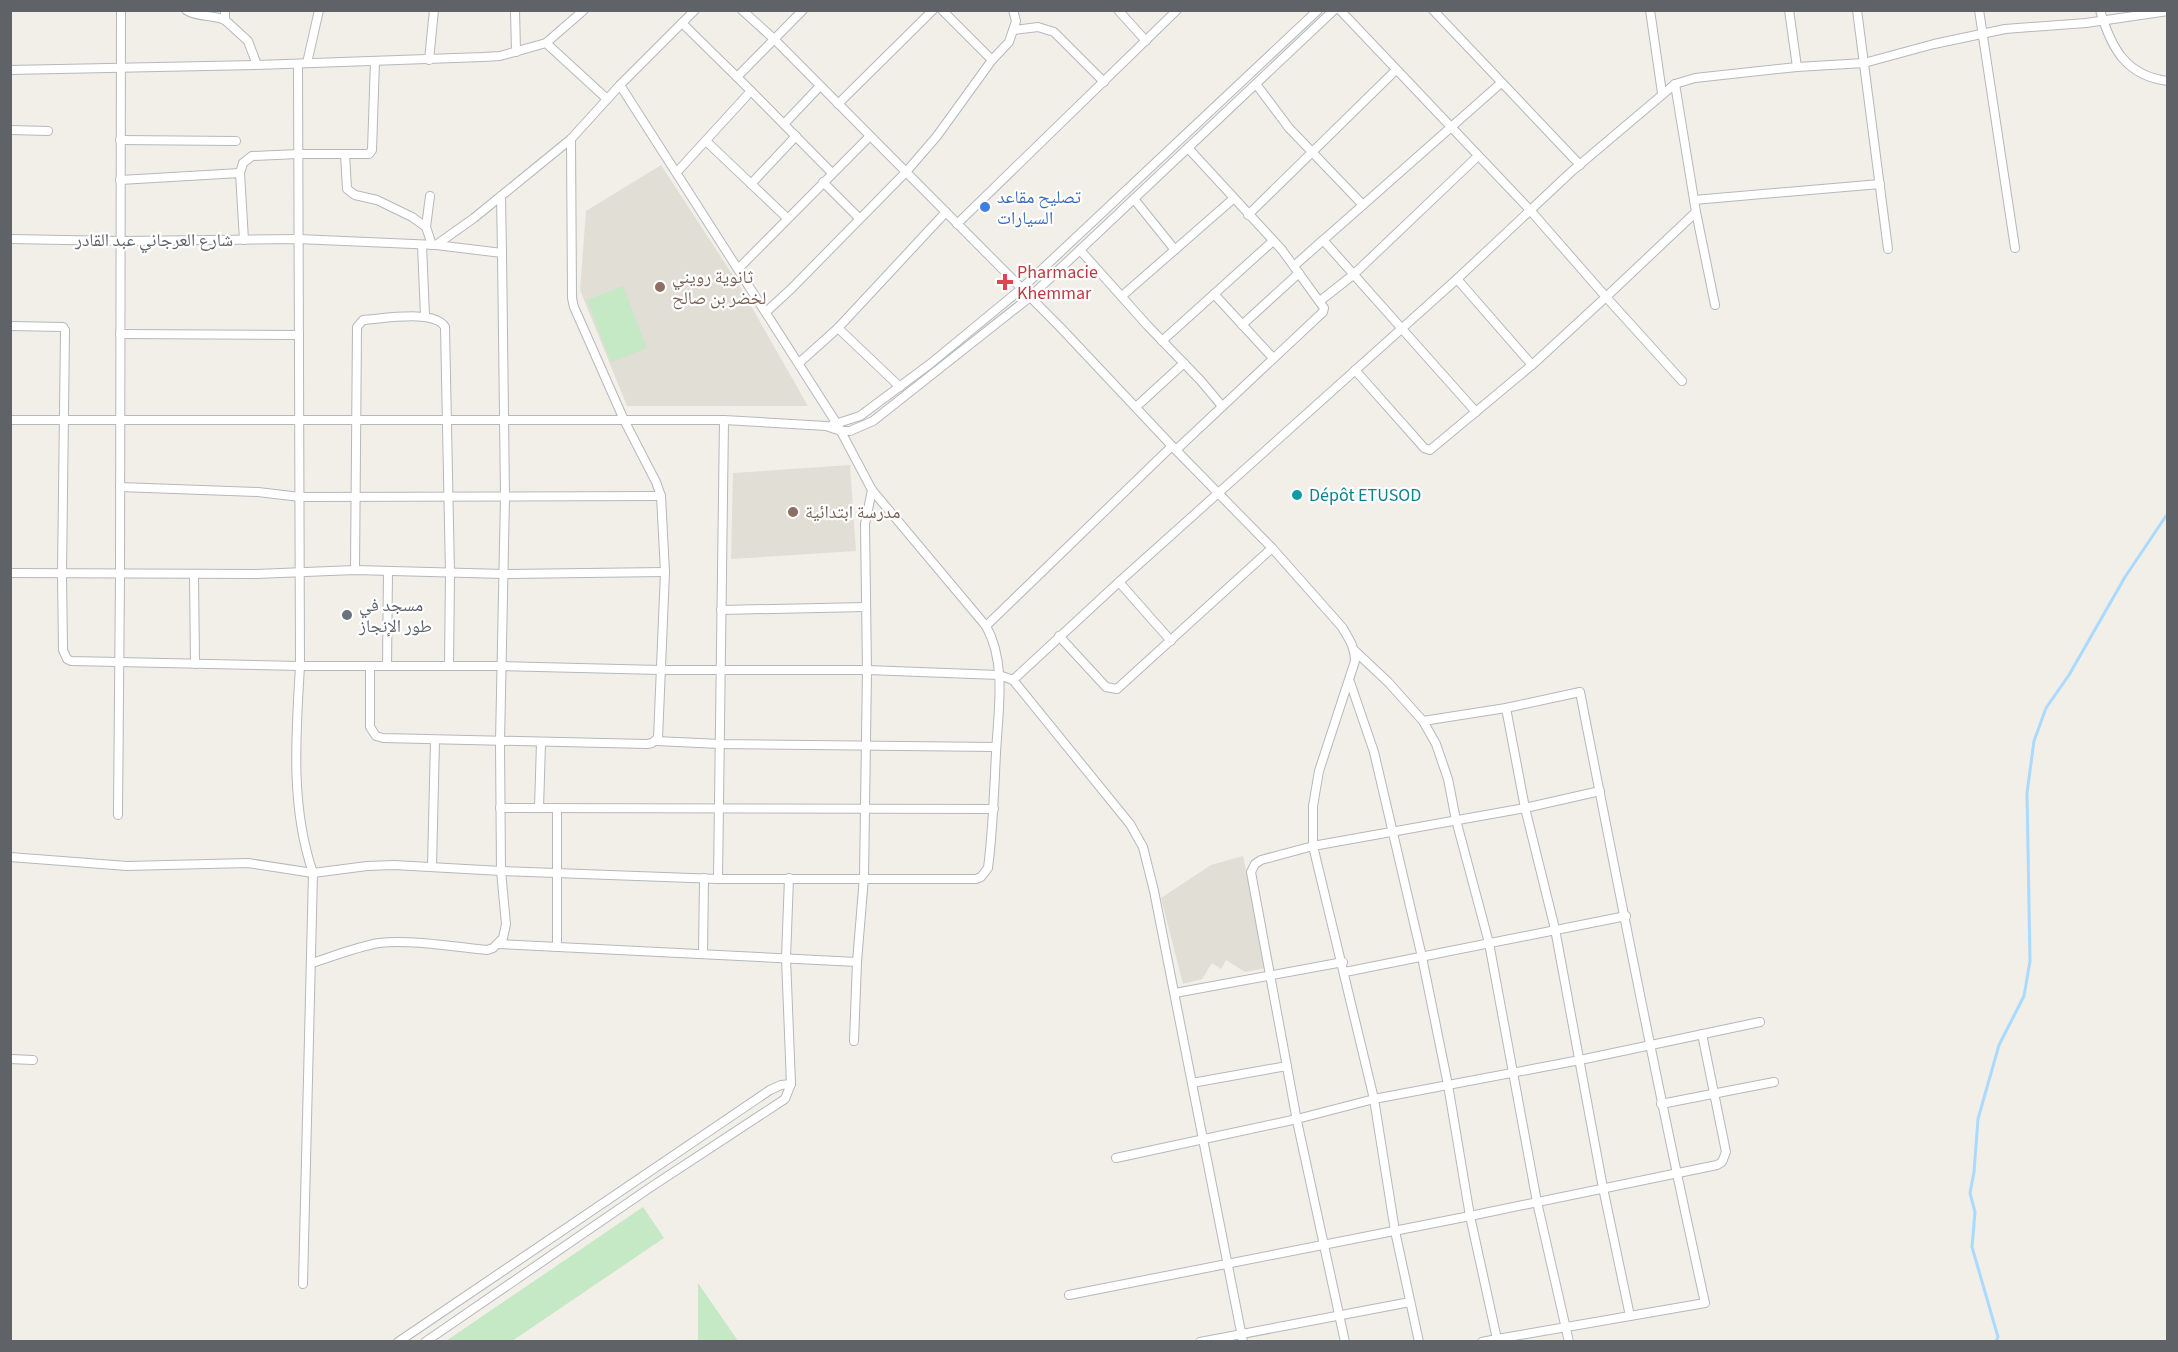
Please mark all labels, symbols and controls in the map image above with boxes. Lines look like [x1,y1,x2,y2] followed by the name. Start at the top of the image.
[997,185,1081,231] place label: تصليح مقاعد السيارات
[978,200,992,214] marker: تصليح مقاعد السيارات
[74,228,233,254] street label: شارع العرجاني عبد القادر
[1017,260,1098,306] place label: Pharmacie Khemmar
[672,265,766,311] place label: ثانوية رويني لخضر بن صالح
[998,275,1012,289] marker: Pharmacie Khemmar
[653,280,667,294] marker: ثانوية رويني لخضر بن صالح
[1309,483,1421,508] place label: Dépôt ETUSOD
[1290,488,1304,502] marker: Dépôt ETUSOD
[805,500,900,525] place label: مدرسة ابتدائية
[786,505,800,519] marker: مدرسة ابتدائية
[358,593,432,639] place label: مسجد في طور الإنجاز
[340,608,354,622] marker: مسجد في طور الإنجاز

